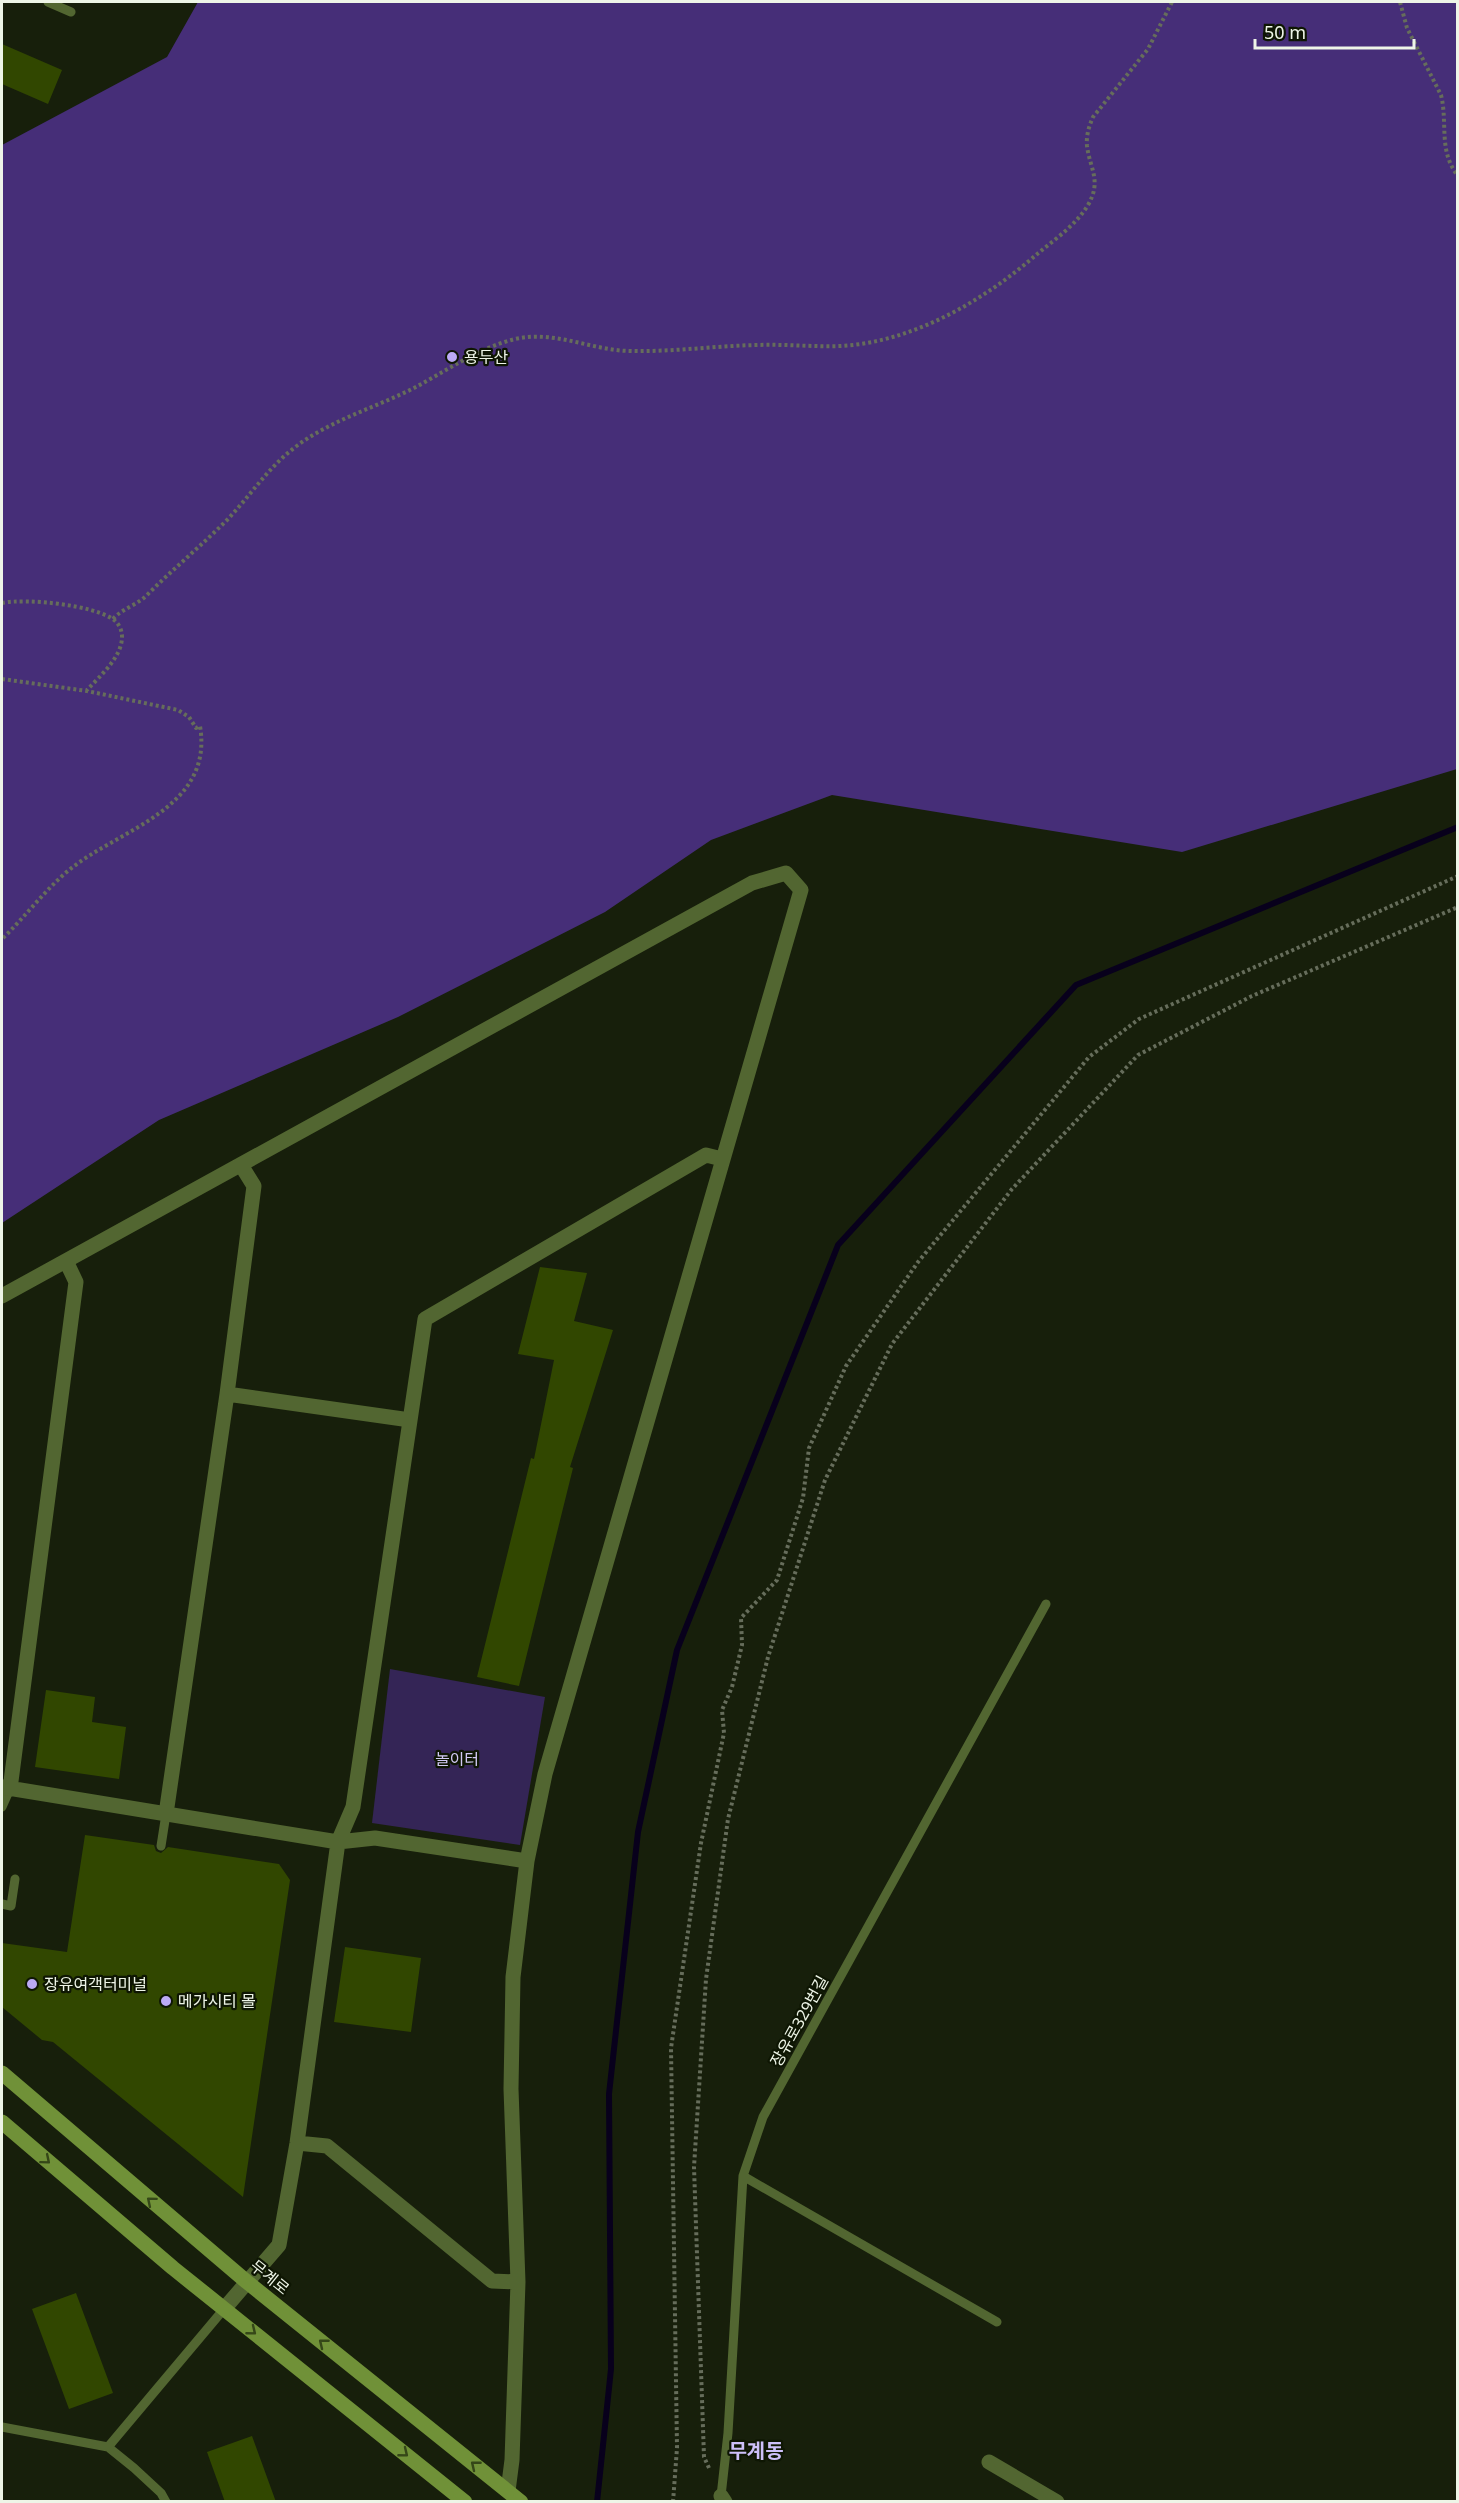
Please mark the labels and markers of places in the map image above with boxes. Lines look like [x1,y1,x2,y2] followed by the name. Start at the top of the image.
[464,346,508,368] place label: 용두산
[445,350,459,364] marker: 용두산
[44,1973,147,1995] place label: 장유여객터미널
[25,1977,39,1991] marker: 장유여객터미널
[178,1990,256,2012] place label: 메가시티 몰
[159,1994,173,2008] marker: 메가시티 몰

